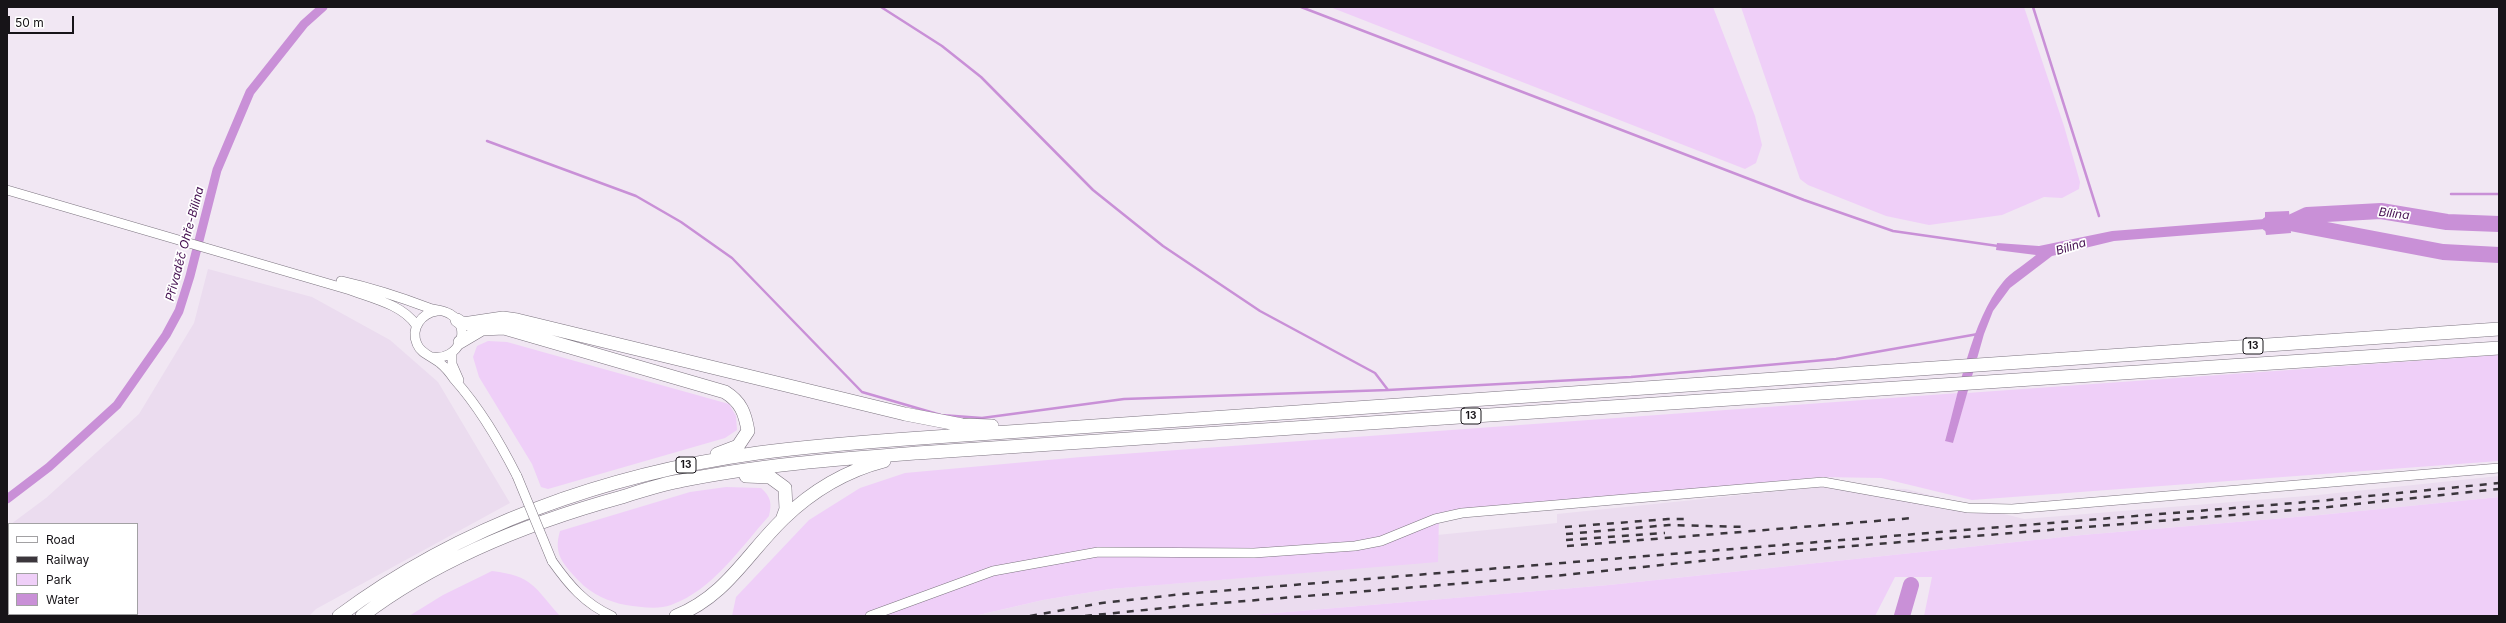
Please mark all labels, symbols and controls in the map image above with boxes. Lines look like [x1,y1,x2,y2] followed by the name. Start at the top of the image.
[10,8,76,34] scale bar
[15,15,44,30] text: 50 m
[163,185,207,303] water label: Přivaděč Ohře-Bílina
[2378,205,2410,223] water label: Bílina
[2054,236,2088,258] water label: Bílina
[2243,338,2263,354] road number: 13
[1461,408,1481,424] road number: 13
[676,457,696,473] road number: 13
[8,523,138,615] legend
[46,532,75,547] text: Road
[46,552,89,567] text: Railway
[46,572,72,587] text: Park
[46,592,79,607] text: Water

